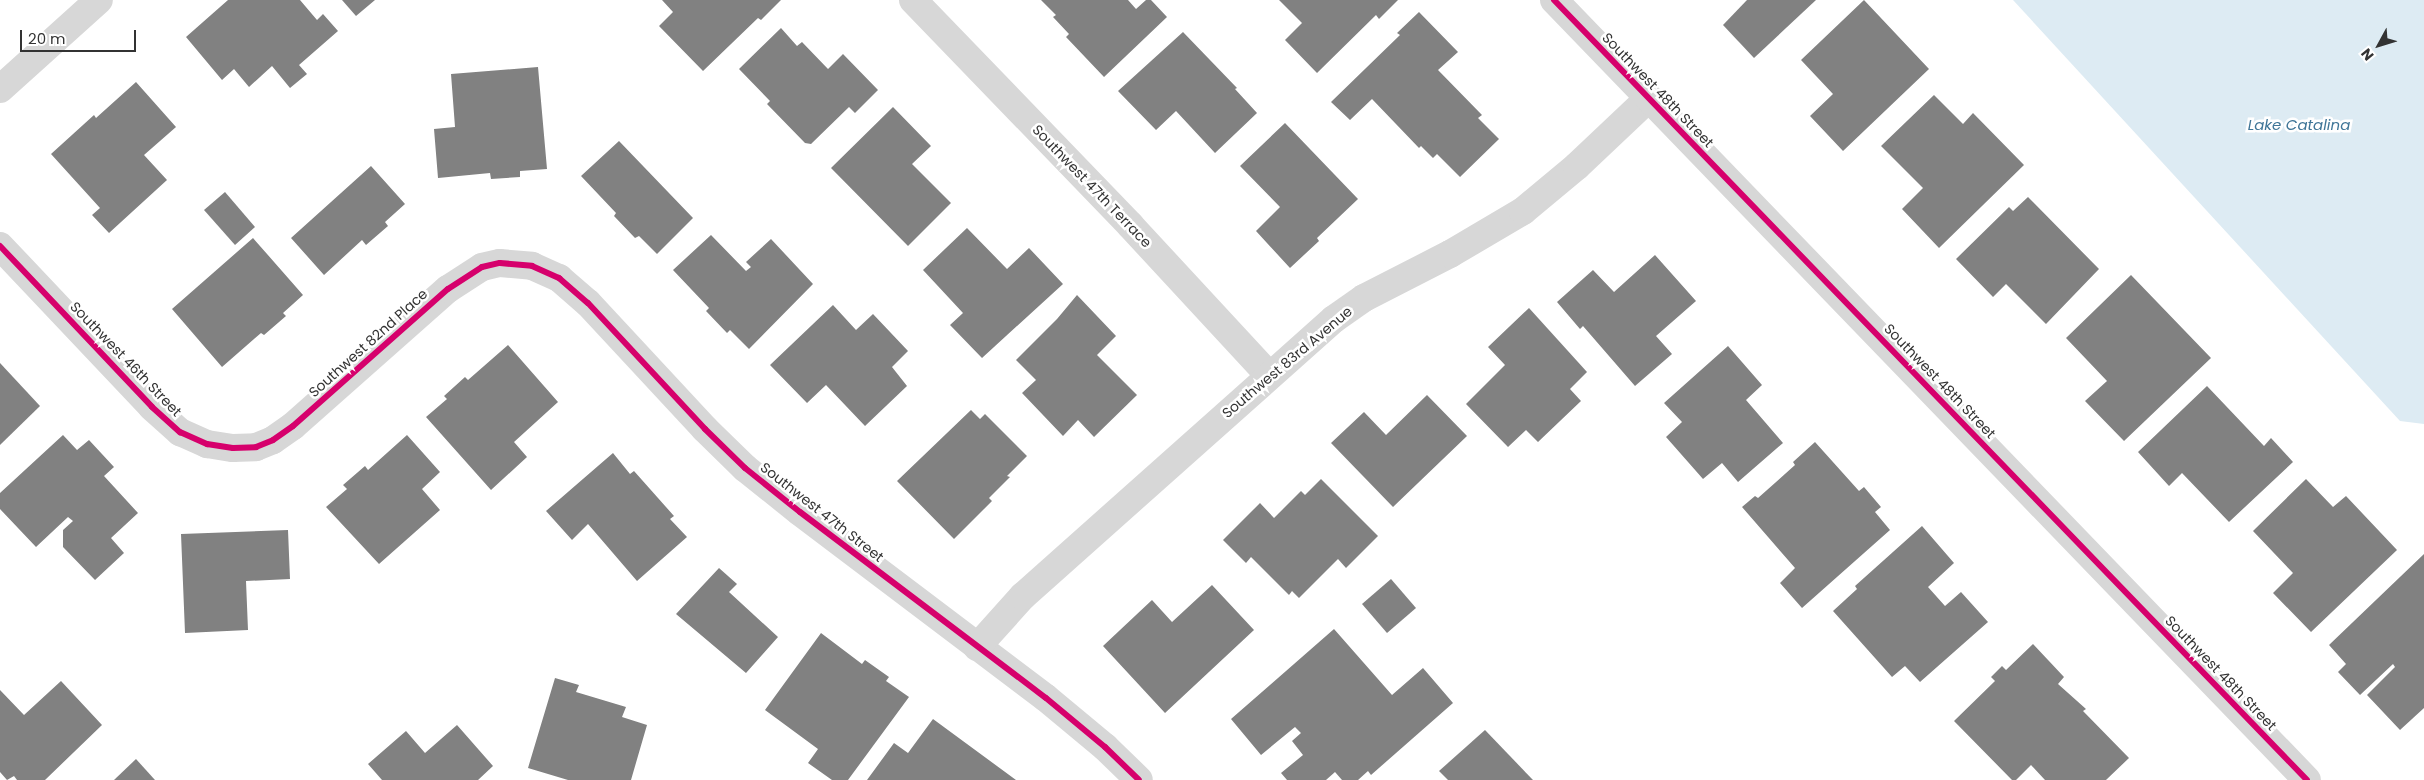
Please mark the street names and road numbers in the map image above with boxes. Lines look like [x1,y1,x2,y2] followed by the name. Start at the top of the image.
[1599,29,1717,151] street label: Southwest 48th Street
[1029,121,1155,251] street label: Southwest 47th Terrace
[305,285,431,401] street label: Southwest 82nd Place
[67,298,185,420] street label: Southwest 46th Street
[1219,303,1355,421] street label: Southwest 83rd Avenue
[1881,320,1999,442] street label: Southwest 48th Street
[757,459,887,565] street label: Southwest 47th Street
[2162,612,2280,734] street label: Southwest 48th Street

